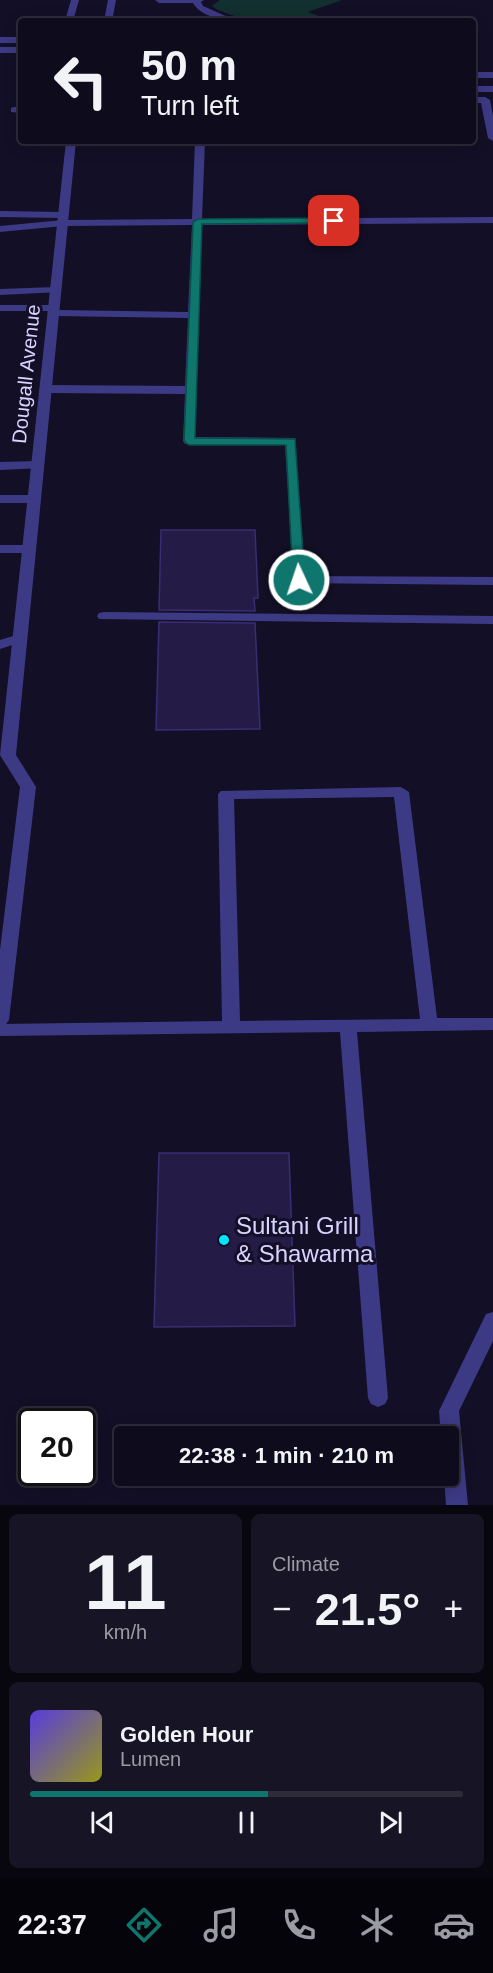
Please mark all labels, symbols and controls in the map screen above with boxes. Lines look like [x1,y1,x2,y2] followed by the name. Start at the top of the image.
[42,42,120,120] icon: left
[141,42,237,89] text: 50 m
[141,91,239,121] text: Turn left
[308,195,359,246] pin
[317,204,350,237] icon: arrive
[8,303,44,445] street label: Dougall Avenue
[267,548,331,612] position arrow
[236,1212,374,1267] place label: Sultani Grill & Shawarma
[217,1233,231,1247] marker: Sultani Grill & Shawarma
[18,1408,96,1486] speed limit sign: 20
[179,1443,394,1468] text: 22:38 · 1 min · 210 m
[84,1538,167,1626] text: 11
[272,1553,340,1575] text: Climate
[315,1584,420,1635] text: 21.5°
[272,1590,291,1627] text: −
[444,1590,463,1627] text: +
[104,1621,147,1643] text: km/h
[120,1722,253,1747] text: Golden Hour
[120,1748,181,1770] text: Lumen
[86,1806,119,1839] icon: previous
[230,1806,263,1839] icon: pause
[374,1806,407,1839] icon: next
[123,1904,165,1946] icon: directions
[200,1904,242,1946] icon: music
[278,1904,320,1946] icon: phone
[356,1904,398,1946] icon: climate
[433,1904,475,1946] icon: car
[18,1910,87,1940] text: 22:37

